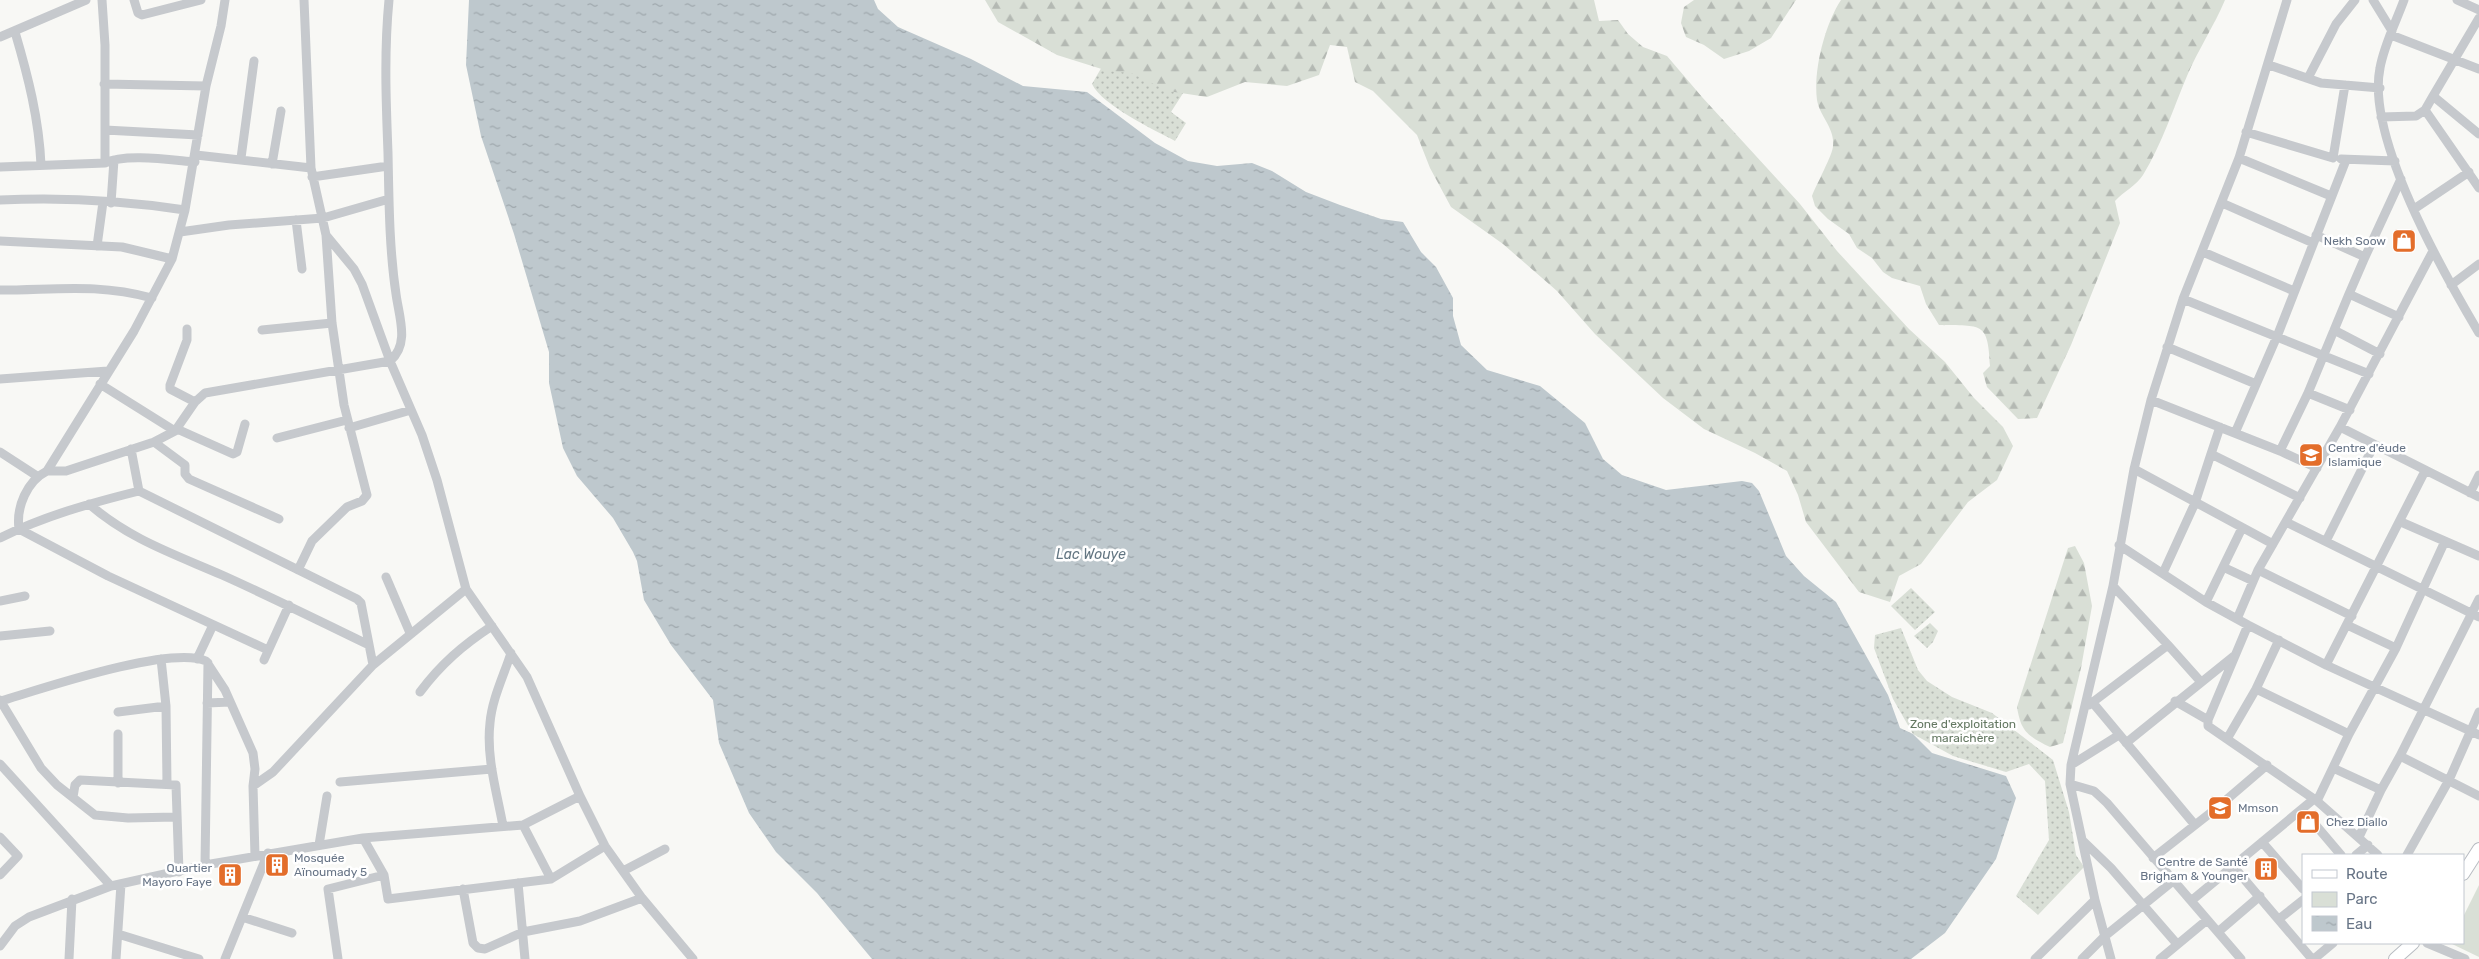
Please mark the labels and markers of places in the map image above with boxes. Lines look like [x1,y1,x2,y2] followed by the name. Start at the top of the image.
[2391,228,2417,254] shop icon: Nekh Soow
[2324,234,2386,248] place label: Nekh Soow
[2328,441,2406,469] place label: Centre d'éude Islamique
[2298,442,2324,468] school or university icon: Centre d'éude Islamique
[2207,795,2233,821] school or university icon: Mmson
[2238,801,2278,815] place label: Mmson
[2295,809,2321,835] shop icon: Chez Diallo
[2326,815,2388,829] place label: Chez Diallo
[294,851,367,879] place label: Mosquée Aïnoumady 5
[264,852,290,878] building icon: Mosquée Aïnoumady 5
[2140,855,2248,883] place label: Centre de Santé Brigham & Younger
[2253,856,2279,882] building icon: Centre de Santé Brigham & Younger
[142,861,212,889] place label: Quartier Mayoro Faye
[217,862,243,888] building icon: Quartier Mayoro Faye

